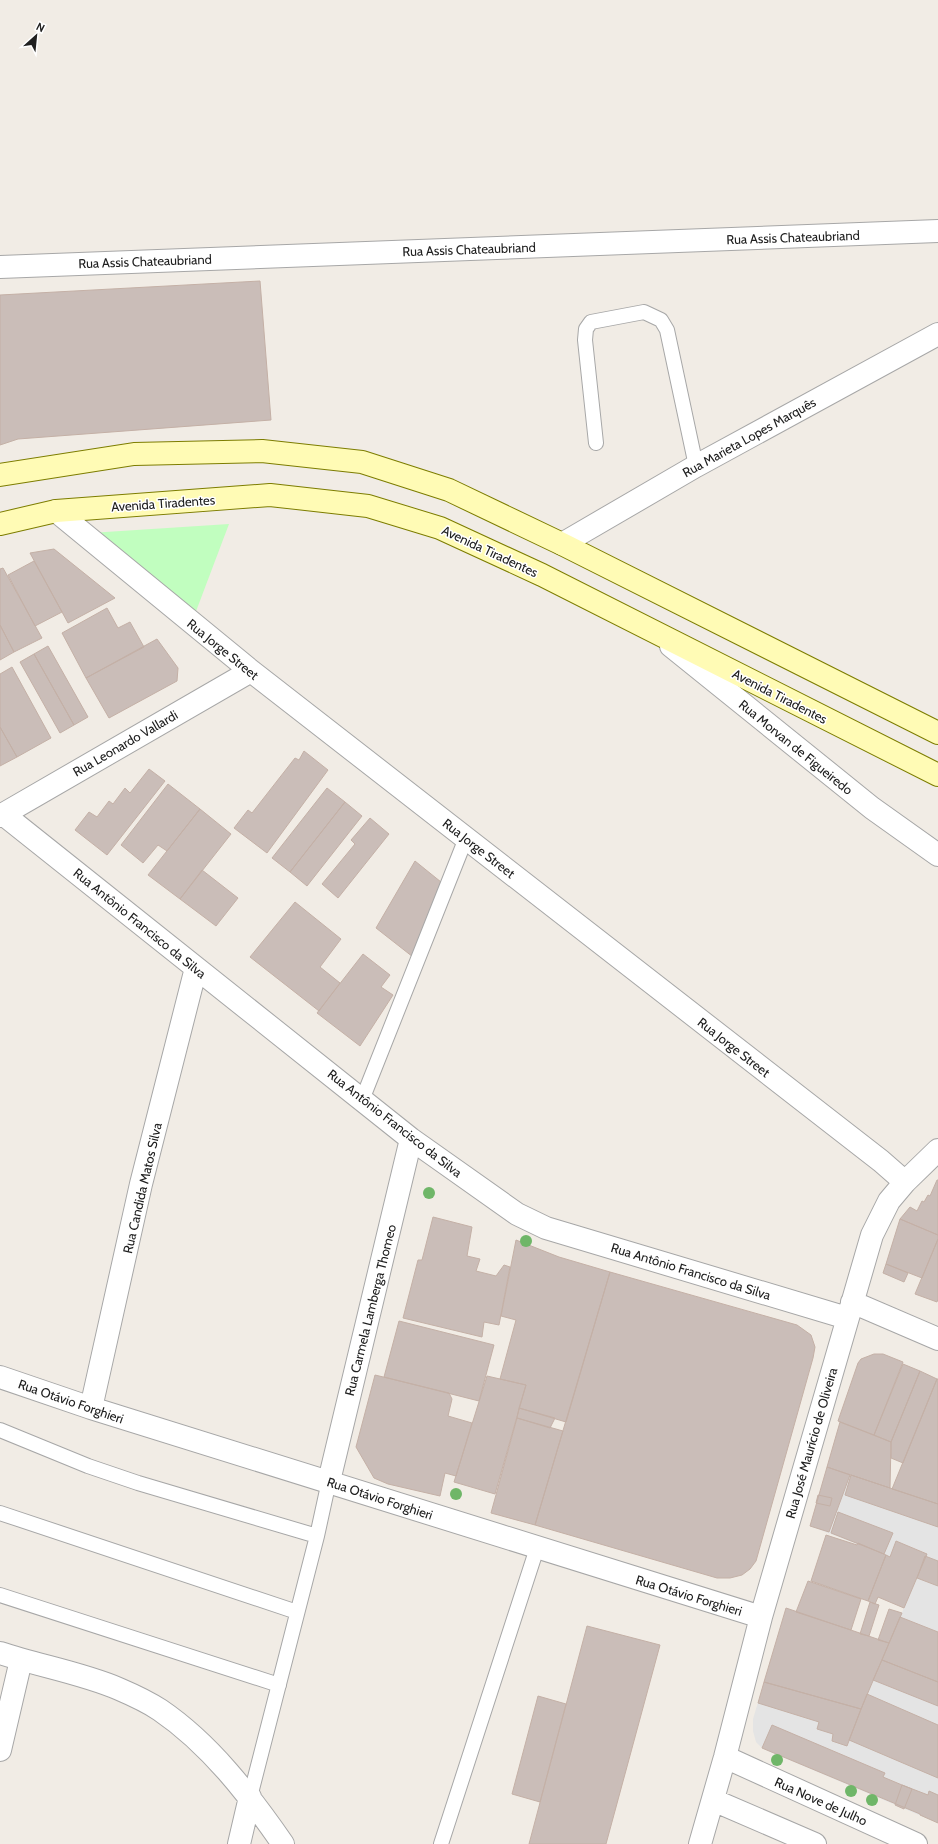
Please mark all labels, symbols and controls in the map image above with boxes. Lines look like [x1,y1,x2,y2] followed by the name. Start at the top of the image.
[16,16,56,56] north arrow
[34,19,47,35] text: N
[726,227,860,247] street label: Rua Assis Chateaubriand
[402,239,536,259] street label: Rua Assis Chateaubriand
[78,251,212,271] street label: Rua Assis Chateaubriand
[680,393,819,480] street label: Rua Marieta Lopes Marquês
[111,491,216,515] street label: Avenida Tiradentes
[439,522,541,581] street label: Avenida Tiradentes
[184,615,262,683] street label: Rua Jorge Street
[730,665,831,727] street label: Avenida Tiradentes
[736,696,856,798] street label: Rua Morvan de Figueiredo
[70,706,180,780] street label: Rua Leonardo Vallardi
[440,815,519,882] street label: Rua Jorge Street
[70,864,210,982] street label: Rua Antônio Francisco da Silva
[695,1014,774,1081] street label: Rua Jorge Street
[325,1066,466,1181] street label: Rua Antônio Francisco da Silva
[119,1120,165,1255] street label: Rua Candida Matos Silva
[341,1223,399,1397] street label: Rua Carmela Lamberga Thomeo
[609,1239,774,1303] street label: Rua Antônio Francisco da Silva
[782,1365,840,1520] street label: Rua José Maurício de Oliveira
[16,1375,126,1427] street label: Rua Otávio Forghieri
[325,1473,435,1523] street label: Rua Otávio Forghieri
[634,1571,744,1619] street label: Rua Otávio Forghieri
[772,1773,870,1829] street label: Rua Nove de Julho

